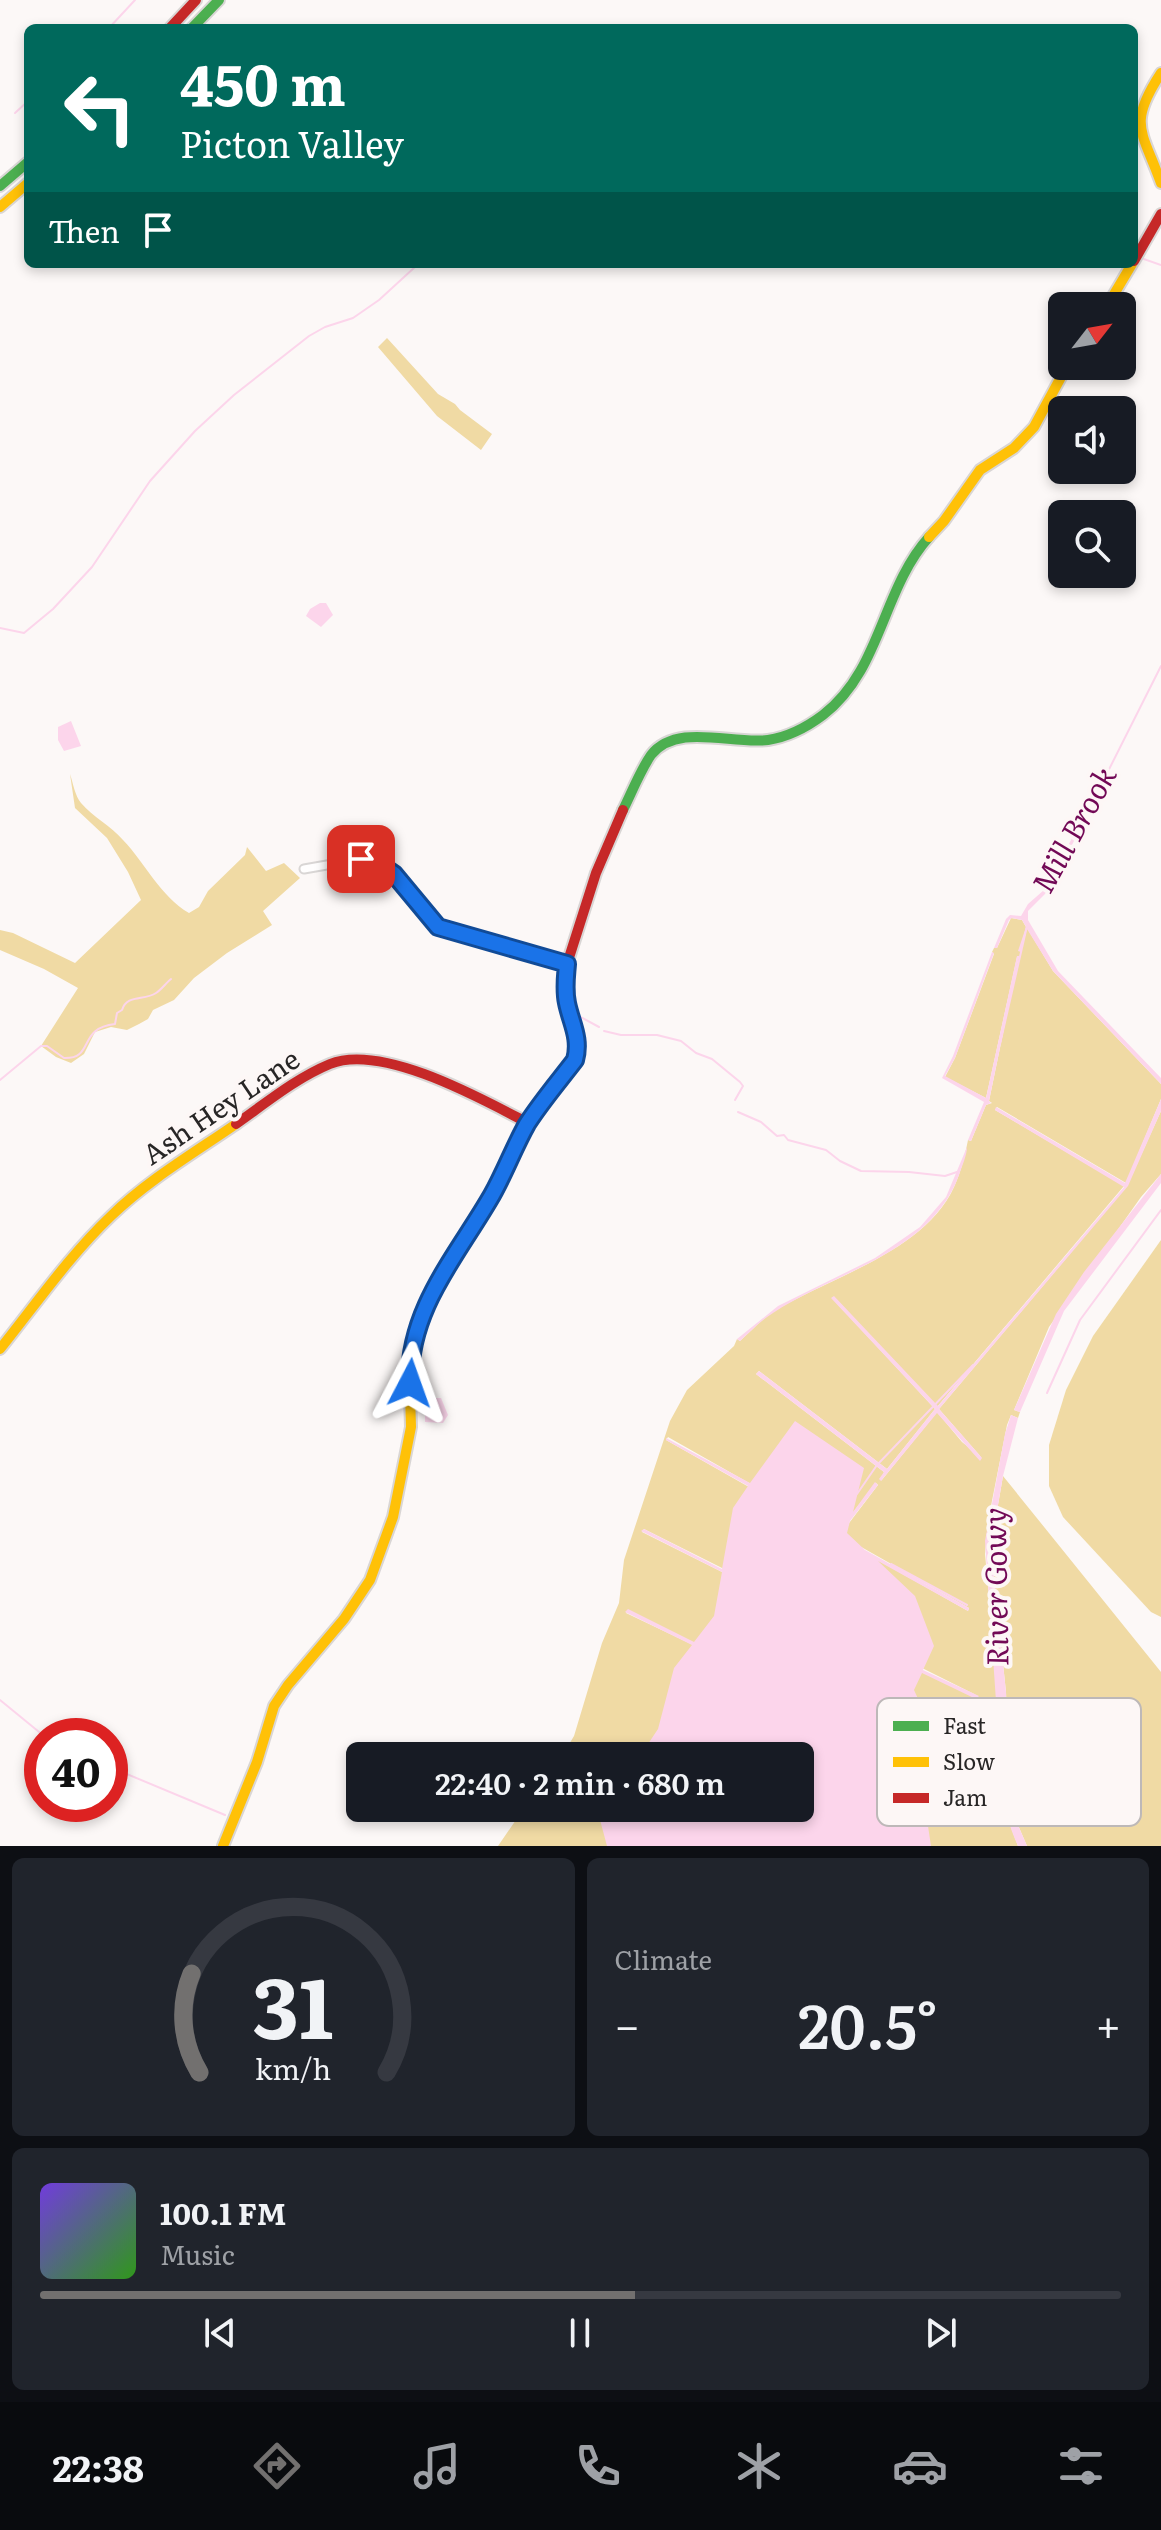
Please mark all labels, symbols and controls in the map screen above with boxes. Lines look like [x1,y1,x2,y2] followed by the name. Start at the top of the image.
[180,40,346,123] text: 450 m
[48,56,152,160] icon: left
[180,116,404,169] text: Picton Valley
[48,208,120,252] text: Then
[136,208,180,252] icon: arrive
[1048,292,1136,380] north arrow
[1048,292,1136,588] map controls
[1048,396,1136,484] button: sound
[1048,500,1136,588] button: search
[1019,757,1126,900] water label: Mill Brook
[327,825,395,893] pin
[339,837,383,881] icon: arrive
[133,1037,307,1174] street label: Ash Hey Lane
[368,1341,452,1425] position arrow
[971,1507,1017,1667] water label: River Gowy
[877,1698,1141,1826] legend
[943,1708,986,1741] text: Fast
[24,1718,128,1822] speed limit sign: 40
[943,1744,995,1777] text: Slow
[435,1760,725,1804] text: 22:40 · 2 min · 680 m
[943,1780,987,1813] text: Jam
[615,1939,712,1978] text: Climate
[253,1941,334,2065] text: 31
[798,1978,938,2067] text: 20.5°
[615,1990,640,2056] text: −
[1095,1990,1121,2056] text: +
[255,2046,331,2089] text: km/h
[160,2190,286,2234] text: 100.1 FM
[160,2234,235,2273] text: Music
[198,2311,242,2355] icon: previous
[558,2311,602,2355] icon: pause
[919,2311,963,2355] icon: next
[249,2438,305,2494] icon: directions
[409,2438,465,2494] icon: music
[570,2438,626,2494] icon: phone
[731,2438,787,2494] icon: climate
[892,2438,948,2494] icon: car
[1053,2438,1109,2494] icon: filters
[52,2440,144,2493] text: 22:38

